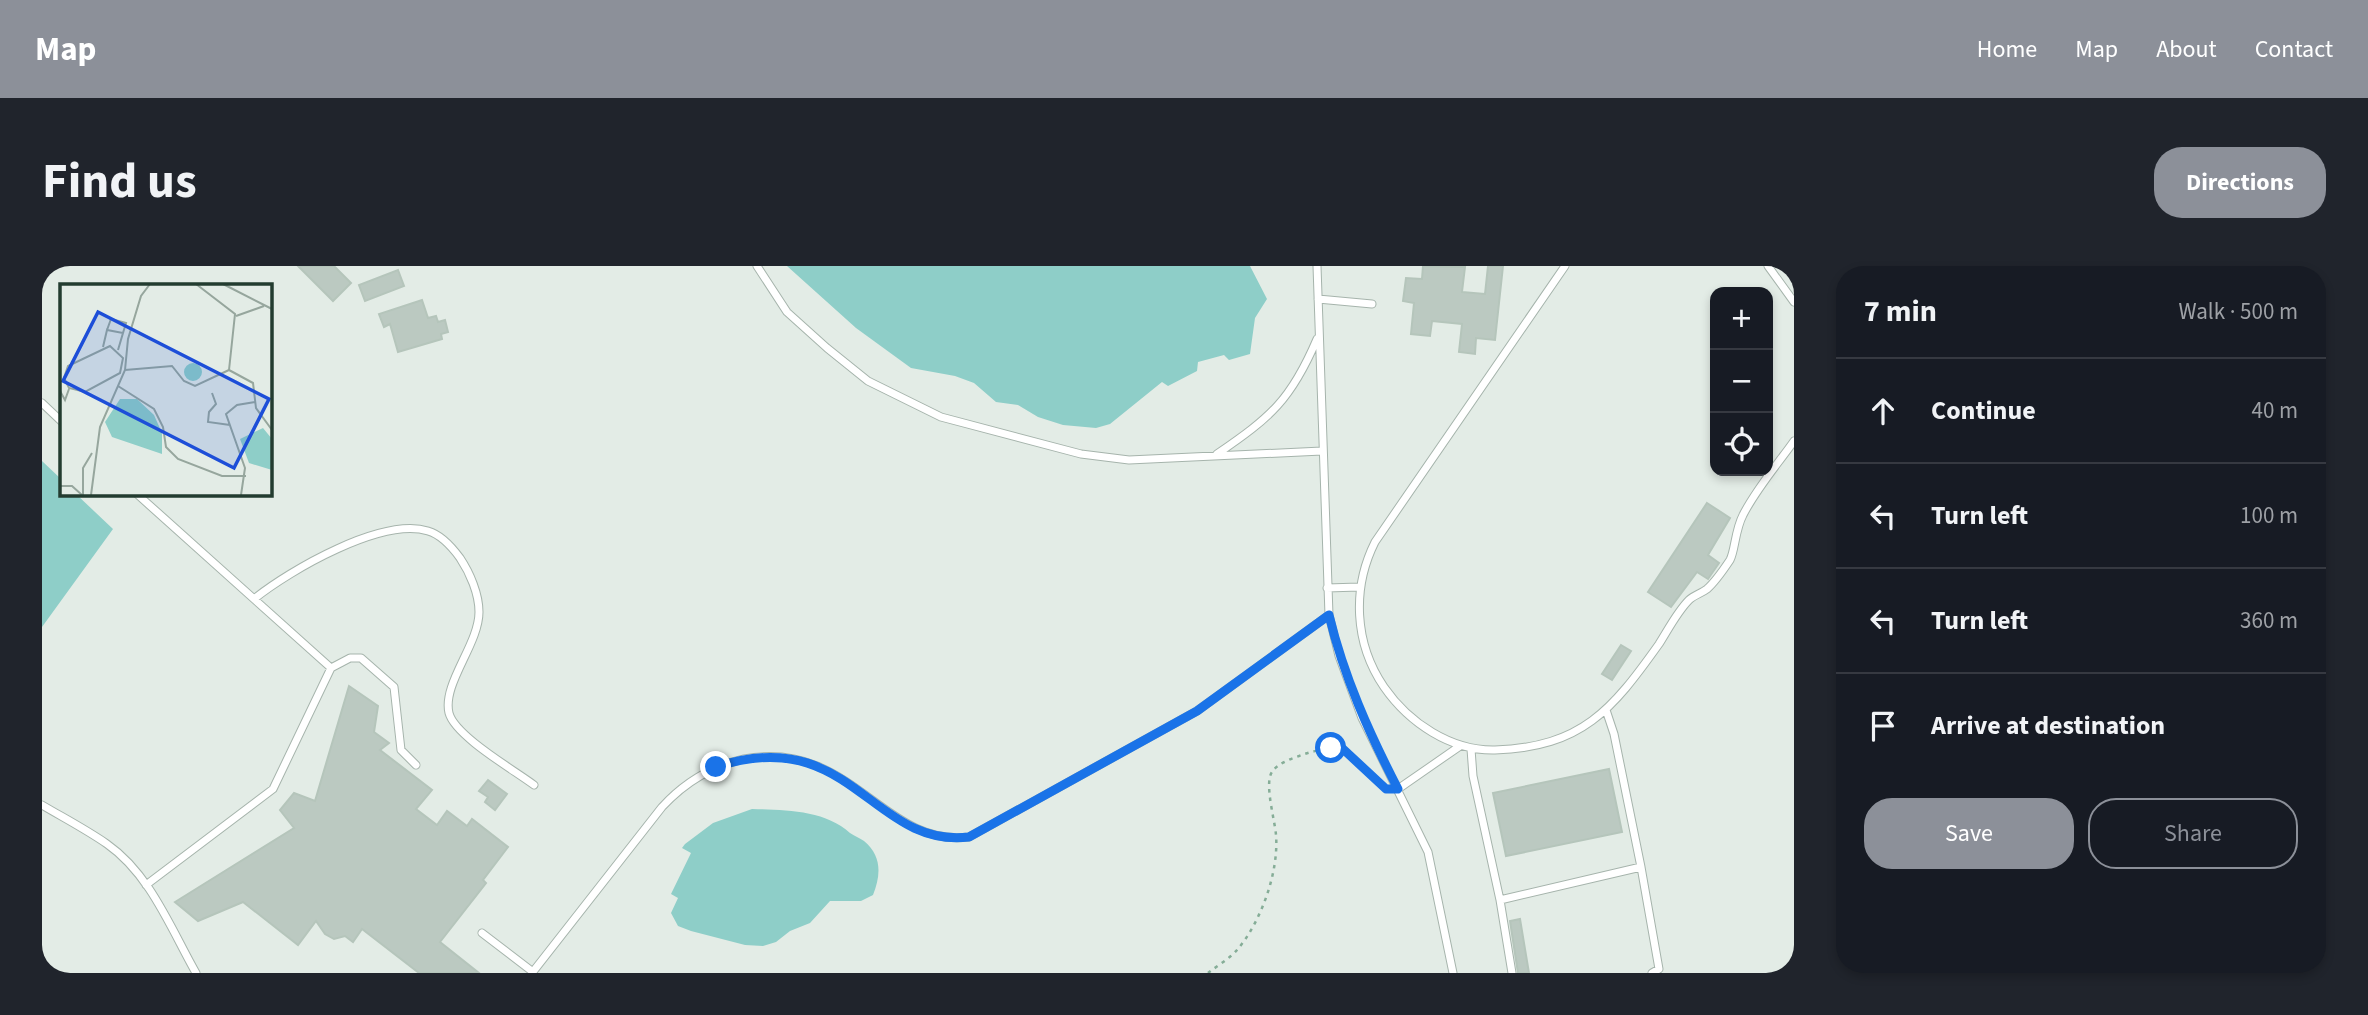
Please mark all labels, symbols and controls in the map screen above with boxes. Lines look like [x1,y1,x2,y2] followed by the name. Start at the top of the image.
[35,26,96,73] text: Map
[1977,32,2037,67] text: Home
[2075,32,2118,67] text: Map
[2156,32,2217,67] text: About
[2255,32,2333,67] text: Contact
[42,147,197,217] text: Find us
[2154,147,2326,218] button: Directions
[60,284,271,495] inset map
[1710,287,1773,476] map controls
[1710,287,1773,350] button: +
[1864,290,1937,333] text: 7 min
[2179,295,2298,328] text: Walk · 500 m
[1710,350,1773,413] button: −
[1864,392,1902,430] icon: ahead
[1931,392,2036,429] text: Continue
[2251,394,2298,427] text: 40 m
[1710,413,1773,476] button: locate
[1864,497,1902,535] icon: left
[1931,497,2028,534] text: Turn left
[2240,499,2298,532] text: 100 m
[1864,602,1902,640] icon: left
[1931,602,2028,639] text: Turn left
[2240,604,2298,637] text: 360 m
[1864,707,1902,745] icon: arrive
[1931,707,2165,744] text: Arrive at destination
[1315,732,1346,763] route start
[700,751,731,782] route end
[1864,798,2074,869] button: Save
[2088,798,2298,869] button: Share

